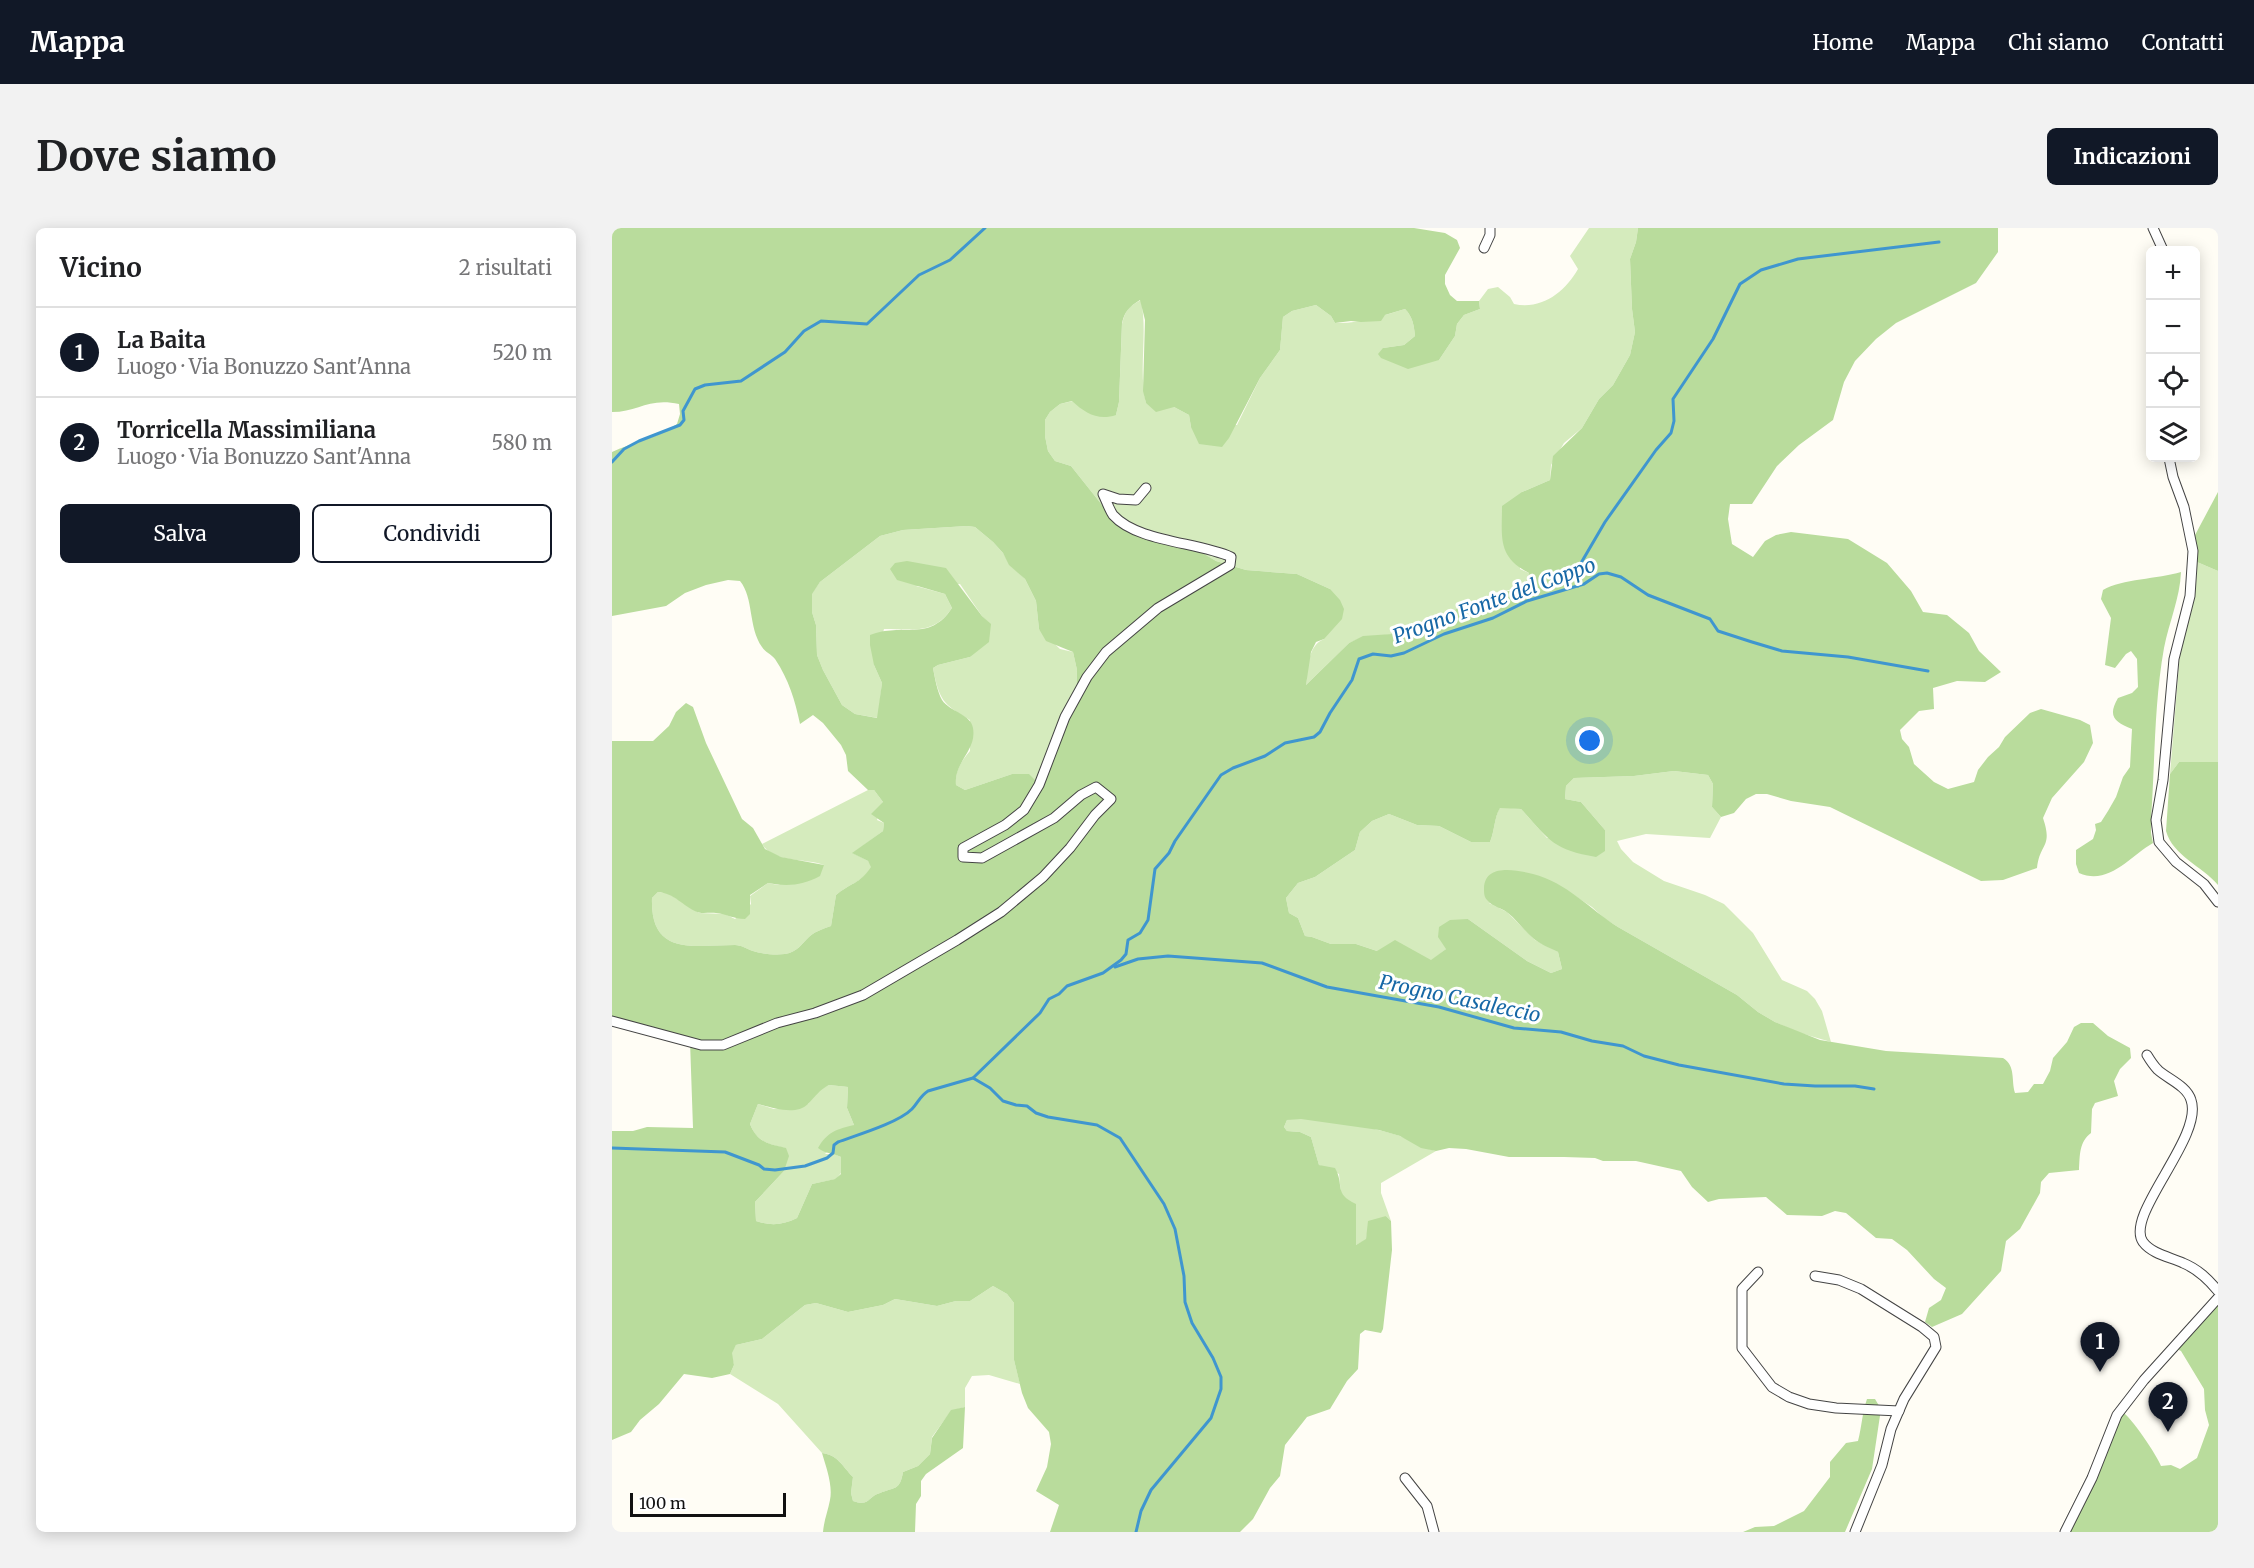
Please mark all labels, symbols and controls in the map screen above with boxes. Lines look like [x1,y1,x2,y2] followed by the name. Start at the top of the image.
[30,24,125,60] text: Mappa
[1813,29,1873,56] text: Home
[1906,29,1975,56] text: Mappa
[2008,29,2109,56] text: Chi siamo
[2142,29,2224,56] text: Contatti
[2047,128,2218,185] button: Indicazioni
[36,130,276,182] text: Dove siamo
[2146,246,2200,462] map controls
[2146,246,2200,300] button: +
[60,251,142,284] text: Vicino
[459,255,552,280] text: 2 risultati
[2146,300,2200,354] button: −
[117,326,206,354] text: La Baita
[75,340,84,365] text: 1
[492,340,552,365] text: 520 m
[117,354,411,379] text: Luogo · Via Bonuzzo Sant'Anna
[2146,354,2200,408] button: locate
[2146,408,2200,462] button: layers
[117,416,376,444] text: Torricella Massimiliana
[74,430,85,455] text: 2
[491,430,552,455] text: 580 m
[117,444,411,469] text: Luogo · Via Bonuzzo Sant'Anna
[60,504,300,563] button: Salva
[312,504,552,563] button: Condividi
[1389,552,1599,648] water label: Progno Fonte del Coppo
[1575,726,1604,755] your location
[1377,969,1543,1027] water label: Progno Casaleccio
[2080,1322,2120,1372] pin: 1
[2148,1382,2188,1432] pin: 2
[630,1490,786,1518] scale bar
[639,1493,686,1513] text: 100 m

